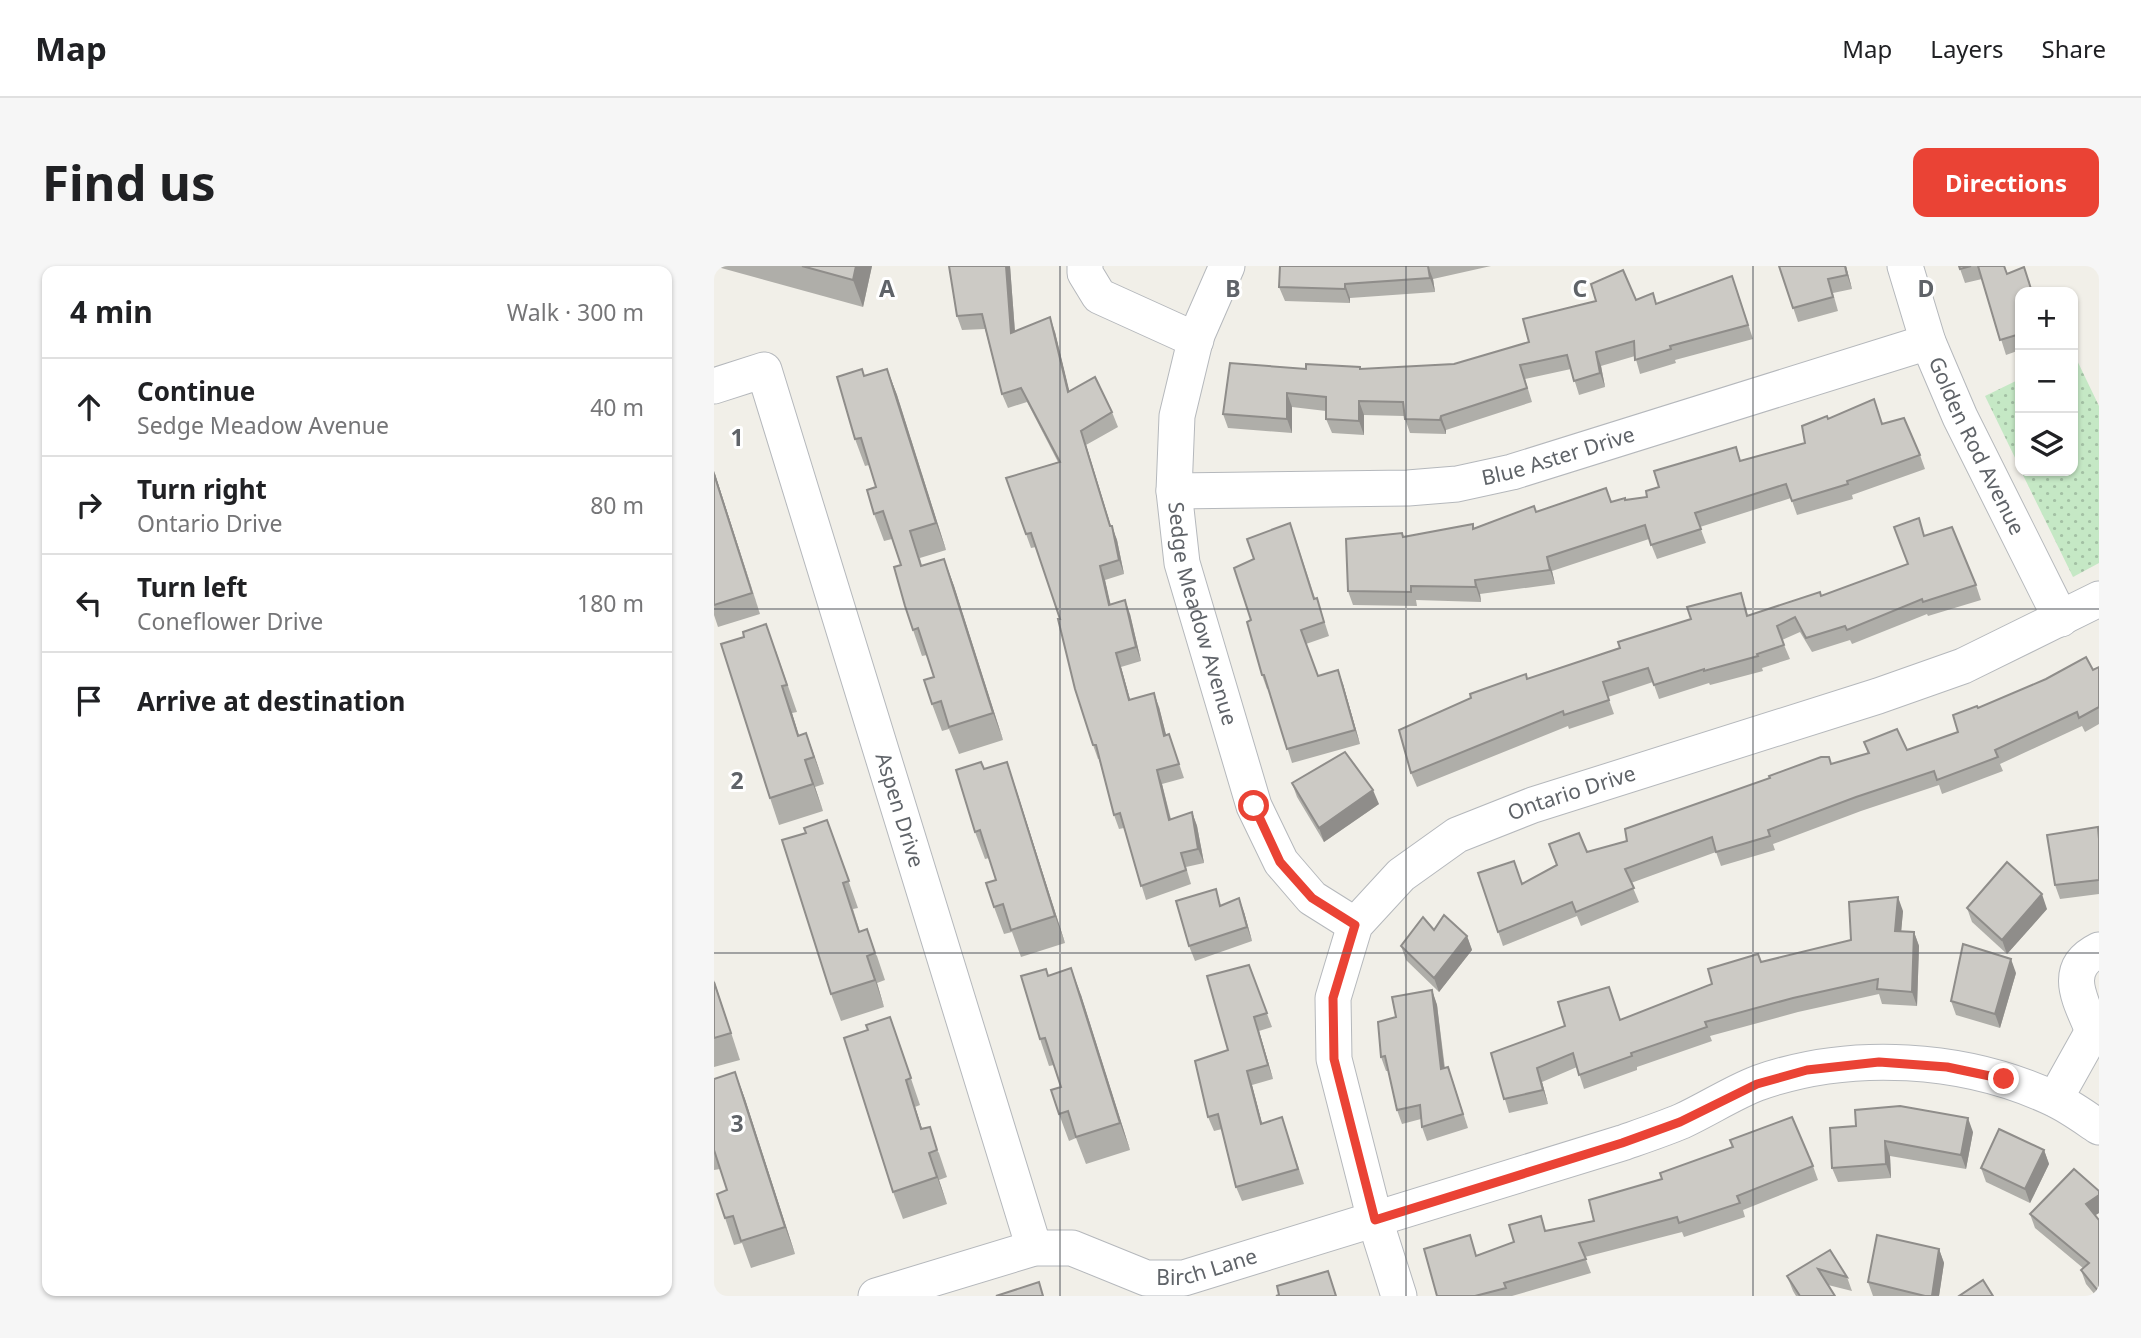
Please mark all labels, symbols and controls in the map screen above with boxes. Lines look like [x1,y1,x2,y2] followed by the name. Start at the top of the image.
[35,26,107,71] text: Map
[1842,32,1892,65] text: Map
[1930,32,2004,65] text: Layers
[2042,32,2106,65] text: Share
[1913,148,2099,217] button: Directions
[42,149,216,215] text: Find us
[879,272,895,304] text: A
[1225,272,1241,304] text: B
[1573,272,1588,304] text: C
[1918,272,1934,304] text: D
[2015,287,2078,476] map controls
[2015,287,2078,350] button: +
[70,291,153,332] text: 4 min
[507,296,644,328] text: Walk · 300 m
[2015,350,2078,413] button: −
[1923,352,2032,539] street label: Golden Rod Avenue
[137,373,255,409] text: Continue
[70,388,108,426] icon: ahead
[590,391,644,423] text: 40 m
[137,409,389,441] text: Sedge Meadow Avenue
[2015,413,2078,476] button: layers
[1479,420,1638,491] street label: Blue Aster Drive
[730,421,744,453] text: 1
[137,471,267,507] text: Turn right
[70,486,108,524] icon: right
[590,489,644,521] text: 80 m
[1162,500,1244,729] street label: Sedge Meadow Avenue
[137,507,283,539] text: Ontario Drive
[137,569,248,605] text: Turn left
[70,584,108,622] icon: left
[577,587,644,619] text: 180 m
[137,605,323,637] text: Coneflower Drive
[70,682,108,720] icon: arrive
[137,683,406,719] text: Arrive at destination
[869,749,931,871] street label: Aspen Drive
[1503,758,1639,827] street label: Ontario Drive
[730,764,744,796] text: 2
[1238,790,1269,821] route start
[1988,1063,2019,1094] route end
[730,1107,744,1139] text: 3
[1156,1241,1260,1291] street label: Birch Lane

